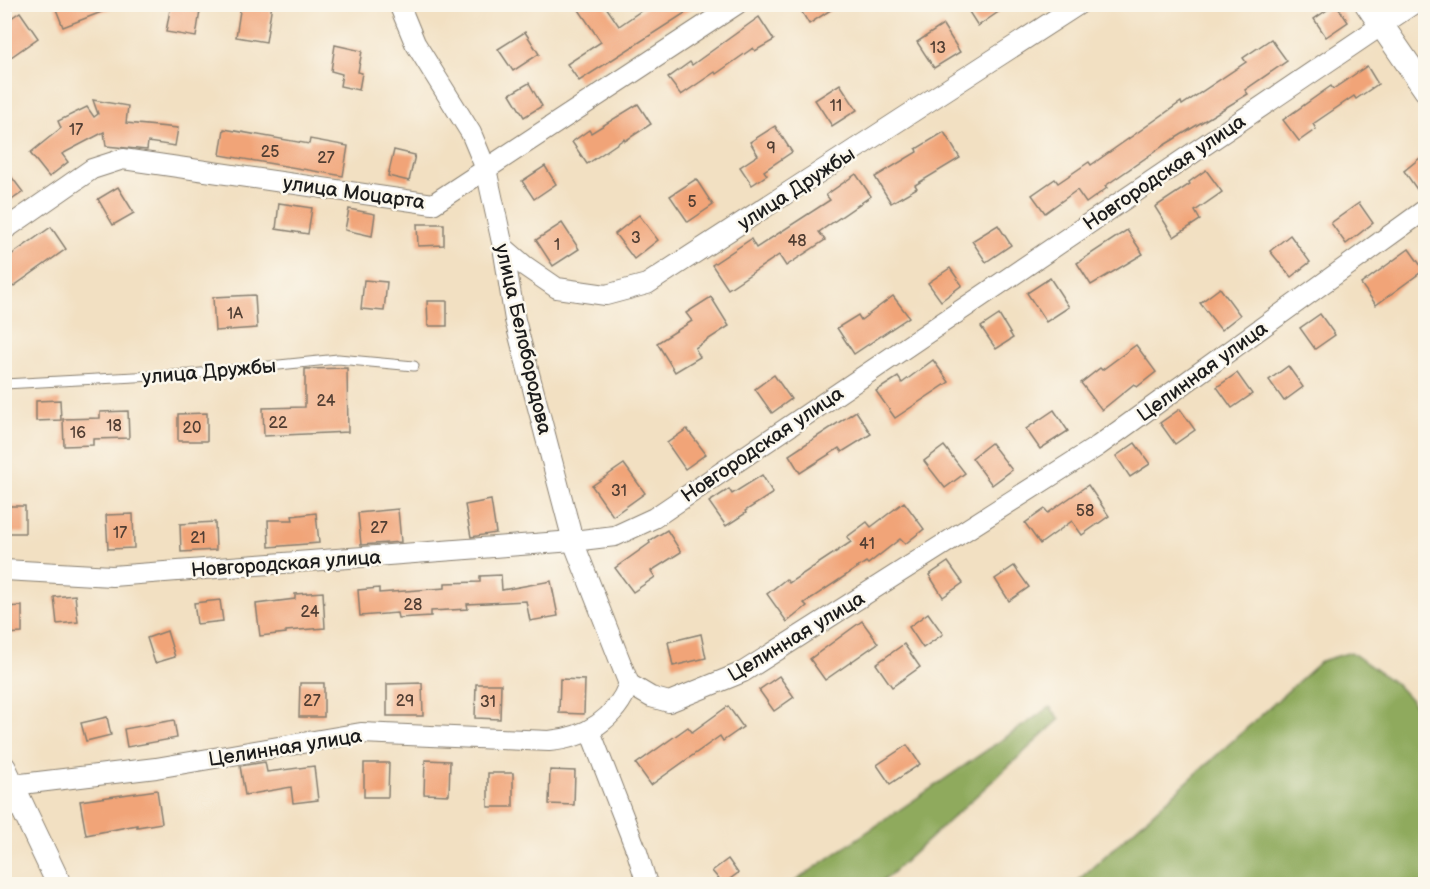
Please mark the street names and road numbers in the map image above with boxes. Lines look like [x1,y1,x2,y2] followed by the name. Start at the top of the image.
[1079,109,1250,236] street label: Новгородская улица
[734,142,860,236] street label: улица Дружбы
[281,171,427,215] street label: улица Моцарта
[489,242,557,437] street label: улица Белобородова
[1133,316,1273,427] street label: Целинная улица
[141,354,277,390] street label: улица Дружбы
[677,381,848,508] street label: Новгородская улица
[190,545,382,583] street label: Новгородская улица
[724,586,869,687] street label: Целинная улица
[207,724,364,772] street label: Целинная улица

